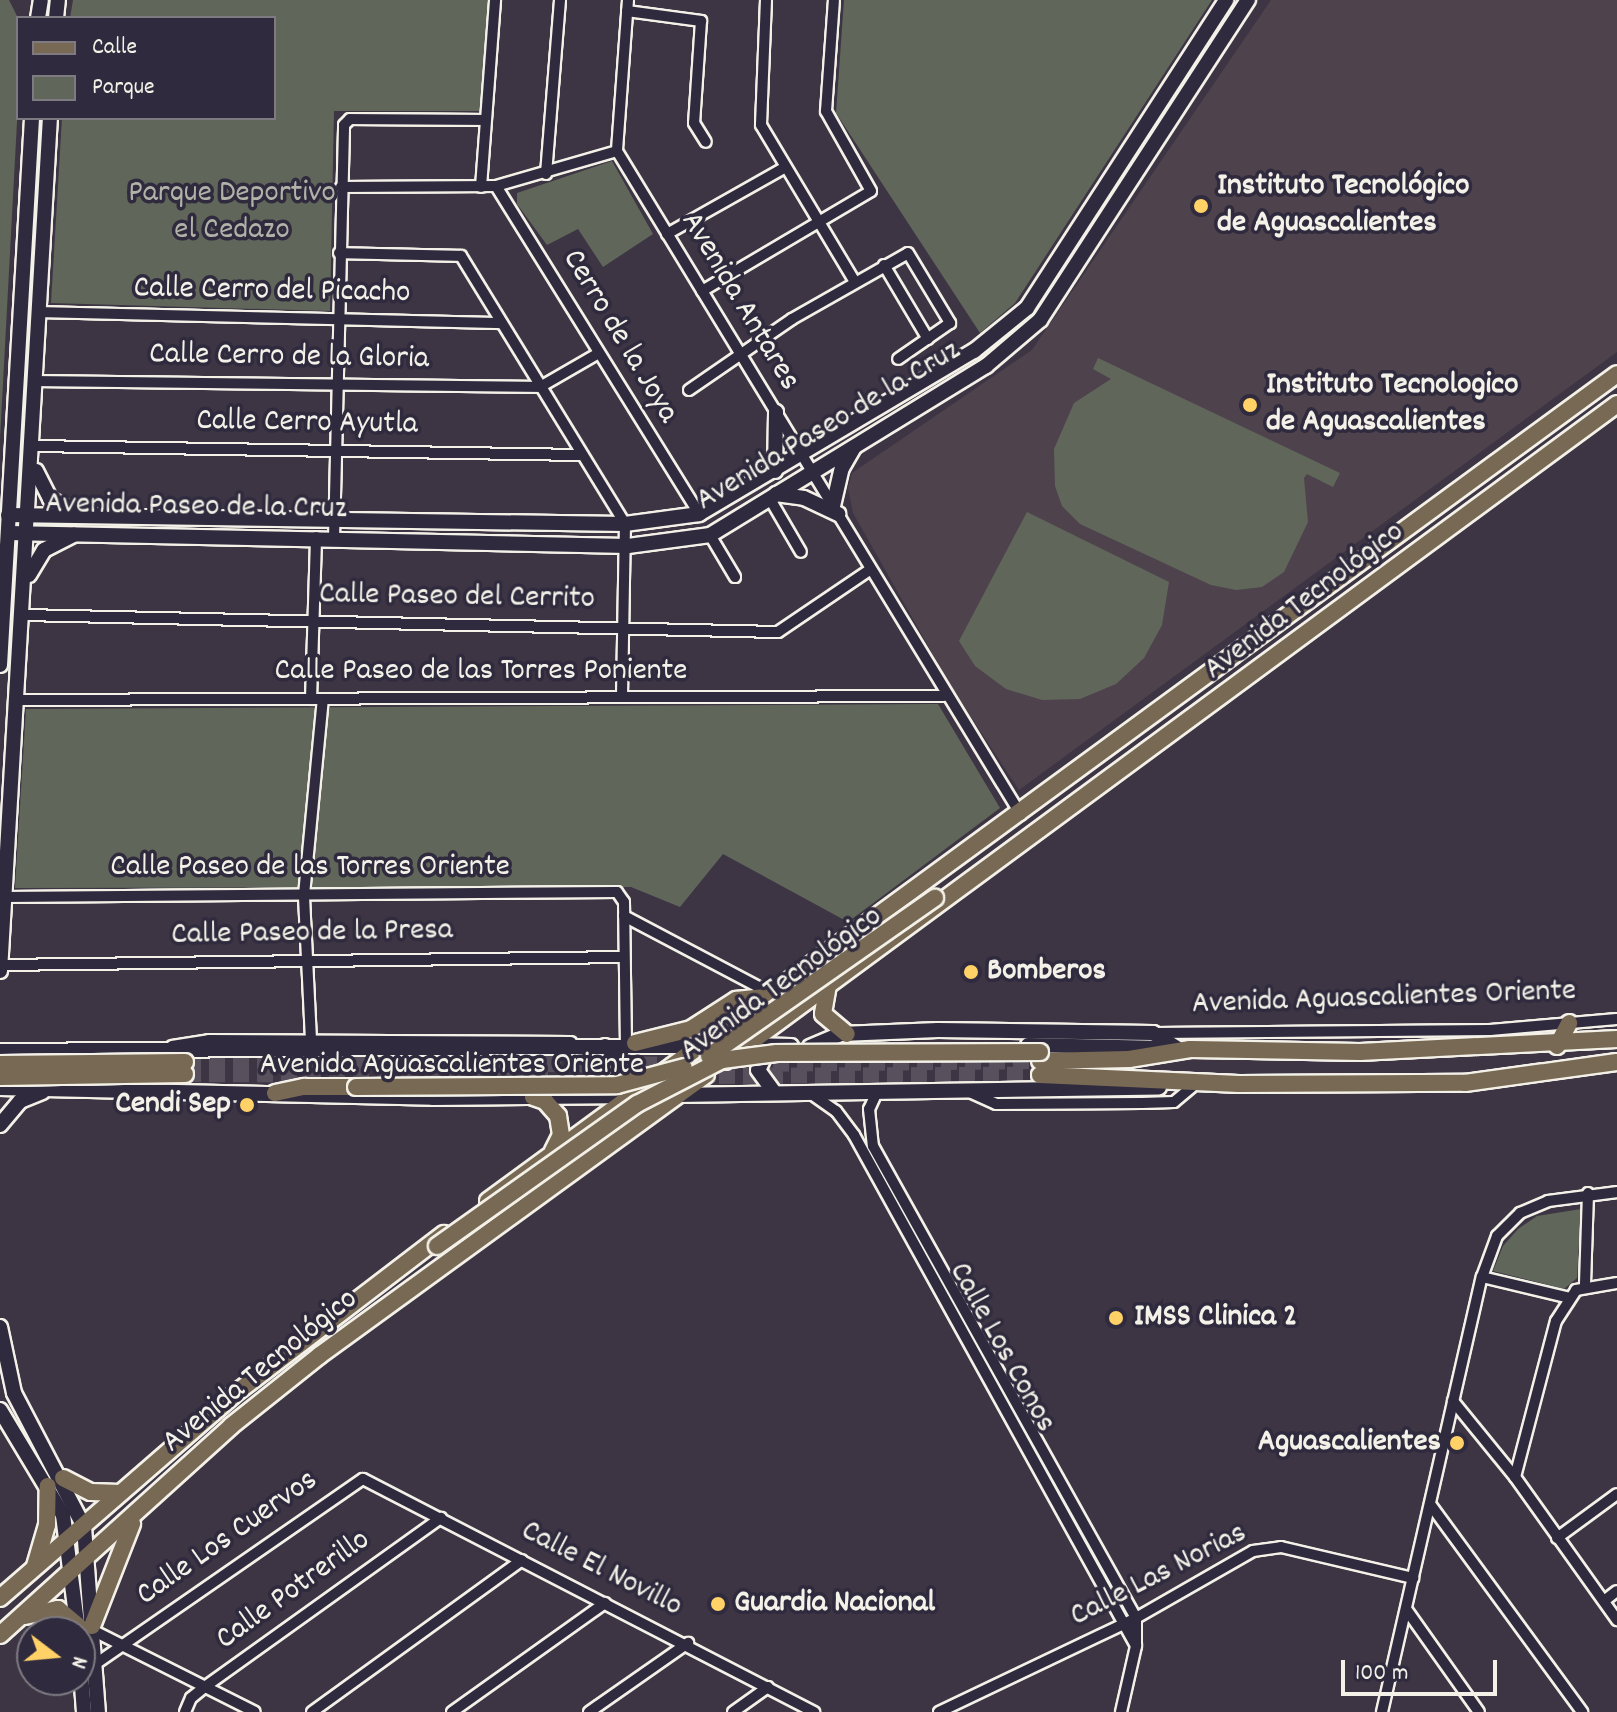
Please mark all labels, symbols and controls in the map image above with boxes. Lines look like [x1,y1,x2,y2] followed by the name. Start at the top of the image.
[16,16,276,120] legend
[92,31,137,65] text: Calle
[92,71,155,105] text: Parque
[1217,169,1469,244] place label: Instituto Tecnológico de Aguascalientes
[128,176,336,251] park label: Parque Deportivo el Cedazo
[1192,197,1210,215] marker: Instituto Tecnológico de Aguascalientes
[671,206,807,398] street label: Avenida Antares
[552,243,686,431] street label: Cerro de la Joya
[133,270,411,314] street label: Calle Cerro del Picacho
[690,333,968,521] street label: Avenida Paseo de la Cruz
[149,336,429,380] street label: Calle Cerro de la Gloria
[1266,368,1518,443] place label: Instituto Tecnologico de Aguascalientes
[1241,396,1259,414] marker: Instituto Tecnologico de Aguascalientes
[196,403,418,445] street label: Calle Cerro Ayutla
[45,486,347,530] street label: Avenida Paseo de la Cruz
[1197,514,1413,690] street label: Avenida Tecnológico
[319,576,595,620] street label: Calle Paseo del Cerrito
[275,653,687,691] street label: Calle Paseo de las Torres Poniente
[110,849,510,887] street label: Calle Paseo de las Torres Oriente
[673,899,891,1071] street label: Avenida Tecnológico
[171,912,453,956] street label: Calle Paseo de la Presa
[987,953,1106,991] place label: Bomberos
[962,963,980,981] marker: Bomberos
[1191,973,1577,1025] street label: Avenida Aguascalientes Oriente
[260,1047,644,1085] street label: Avenida Aguascalientes Oriente
[115,1086,231,1124] place label: Cendi Sep
[238,1096,256,1114] marker: Cendi Sep
[939,1256,1063,1440] street label: Calle Los Conos
[155,1281,367,1463] street label: Avenida Tecnológico
[1134,1299,1297,1337] place label: IMSS Clinica 2
[1105,1307,1127,1329] marker: IMSS Clinica 2
[1258,1424,1441,1462] place label: Aguascalientes
[1448,1434,1466,1452] marker: Aguascalientes
[130,1462,326,1616] street label: Calle Los Cuervos
[514,1513,688,1627] street label: Calle El Novillo
[1064,1515,1254,1637] street label: Calle Las Norias
[209,1522,379,1660] street label: Calle Potrerillo
[734,1585,935,1623] place label: Guardia Nacional
[709,1595,727,1613] marker: Guardia Nacional
[16,1616,96,1696] north arrow
[1345,1644,1501,1694] scale bar
[61,1653,94,1672] text: N
[1355,1657,1408,1691] text: 100 m

